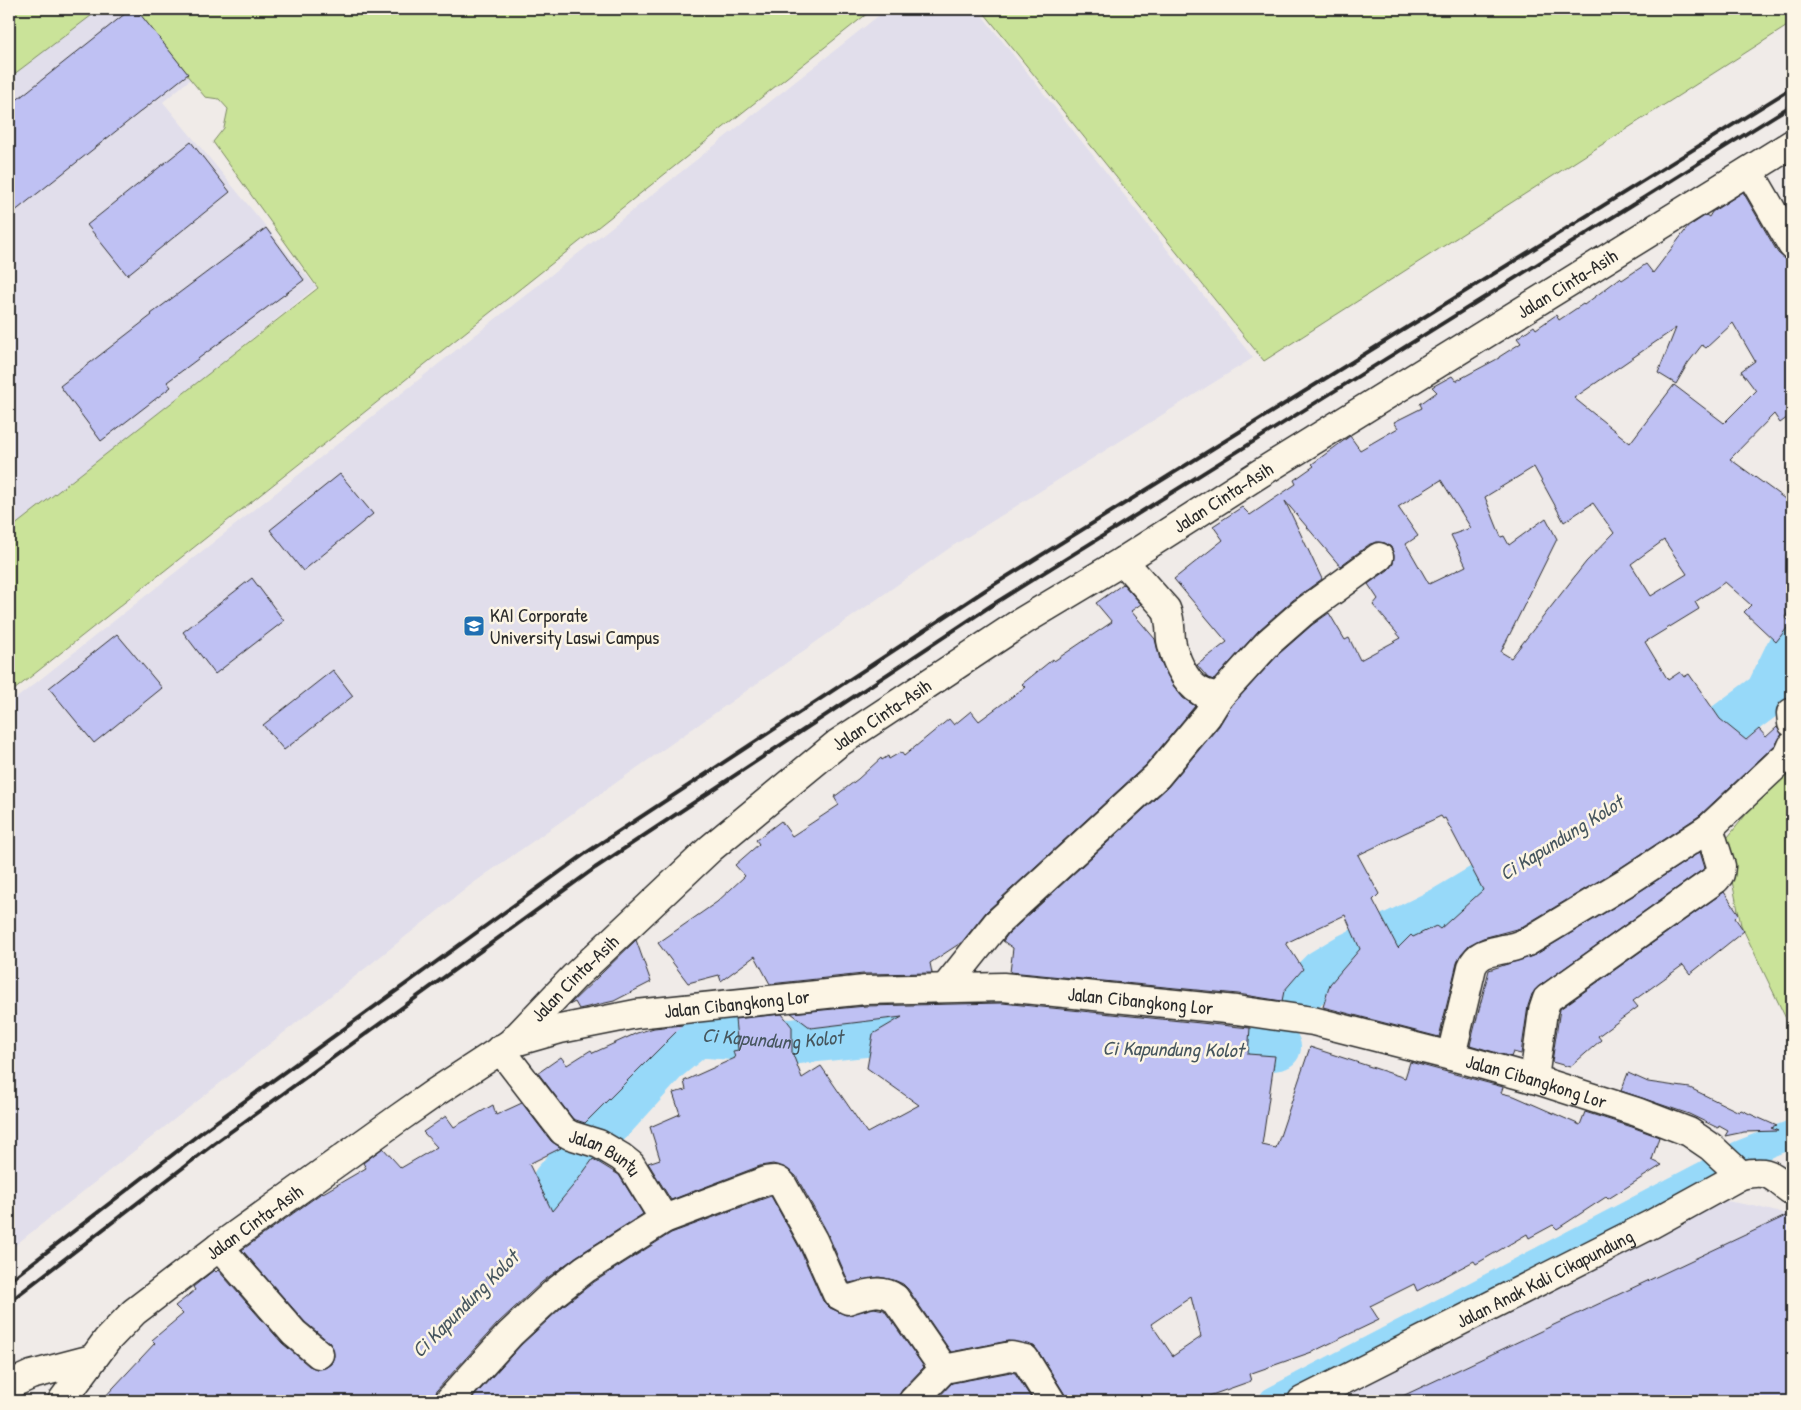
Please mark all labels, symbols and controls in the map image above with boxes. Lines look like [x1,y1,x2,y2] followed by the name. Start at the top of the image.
[1512,242,1622,324] street label: Jalan Cinta-Asih
[1168,456,1278,539] street label: Jalan Cinta-Asih
[490,602,659,650] place label: KAI Corporate University Laswi Campus
[462,614,486,638] school or university icon: KAI Corporate University Laswi Campus
[826,672,936,756] street label: Jalan Cinta-Asih
[1494,787,1631,887] water label: Ci Kapundung Kolot
[525,929,624,1027] street label: Jalan Cinta-Asih
[1067,980,1215,1021] street label: Jalan Cibangkong Lor
[663,983,812,1024] street label: Jalan Cibangkong Lor
[701,1020,847,1056] water label: Ci Kapundung Kolot
[1102,1034,1247,1064] water label: Ci Kapundung Kolot
[1463,1048,1611,1115] street label: Jalan Cibangkong Lor
[566,1122,648,1181] street label: Jalan Buntu
[200,1178,308,1266] street label: Jalan Cinta-Asih
[1452,1223,1638,1334] street label: Jalan Anak Kali Cikapundung
[405,1242,527,1364] water label: Ci Kapundung Kolot

